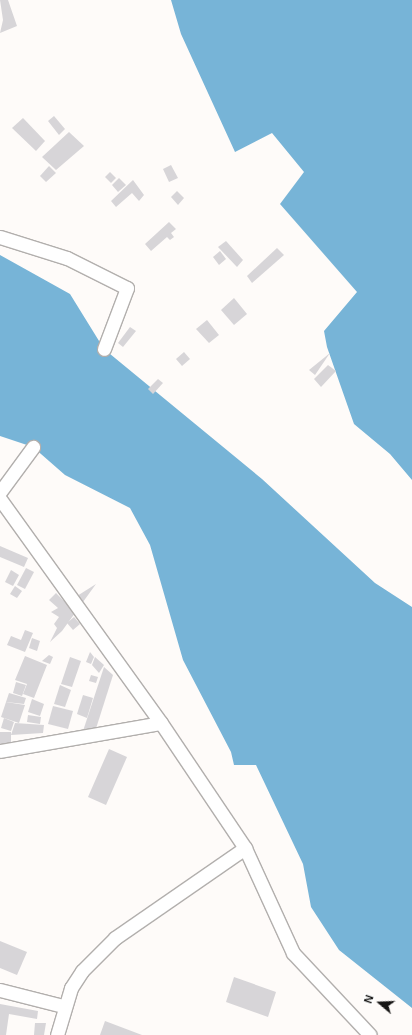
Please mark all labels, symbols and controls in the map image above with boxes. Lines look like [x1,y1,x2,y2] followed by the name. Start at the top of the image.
[360,983,400,1023] north arrow
[362,993,376,1005] text: N

